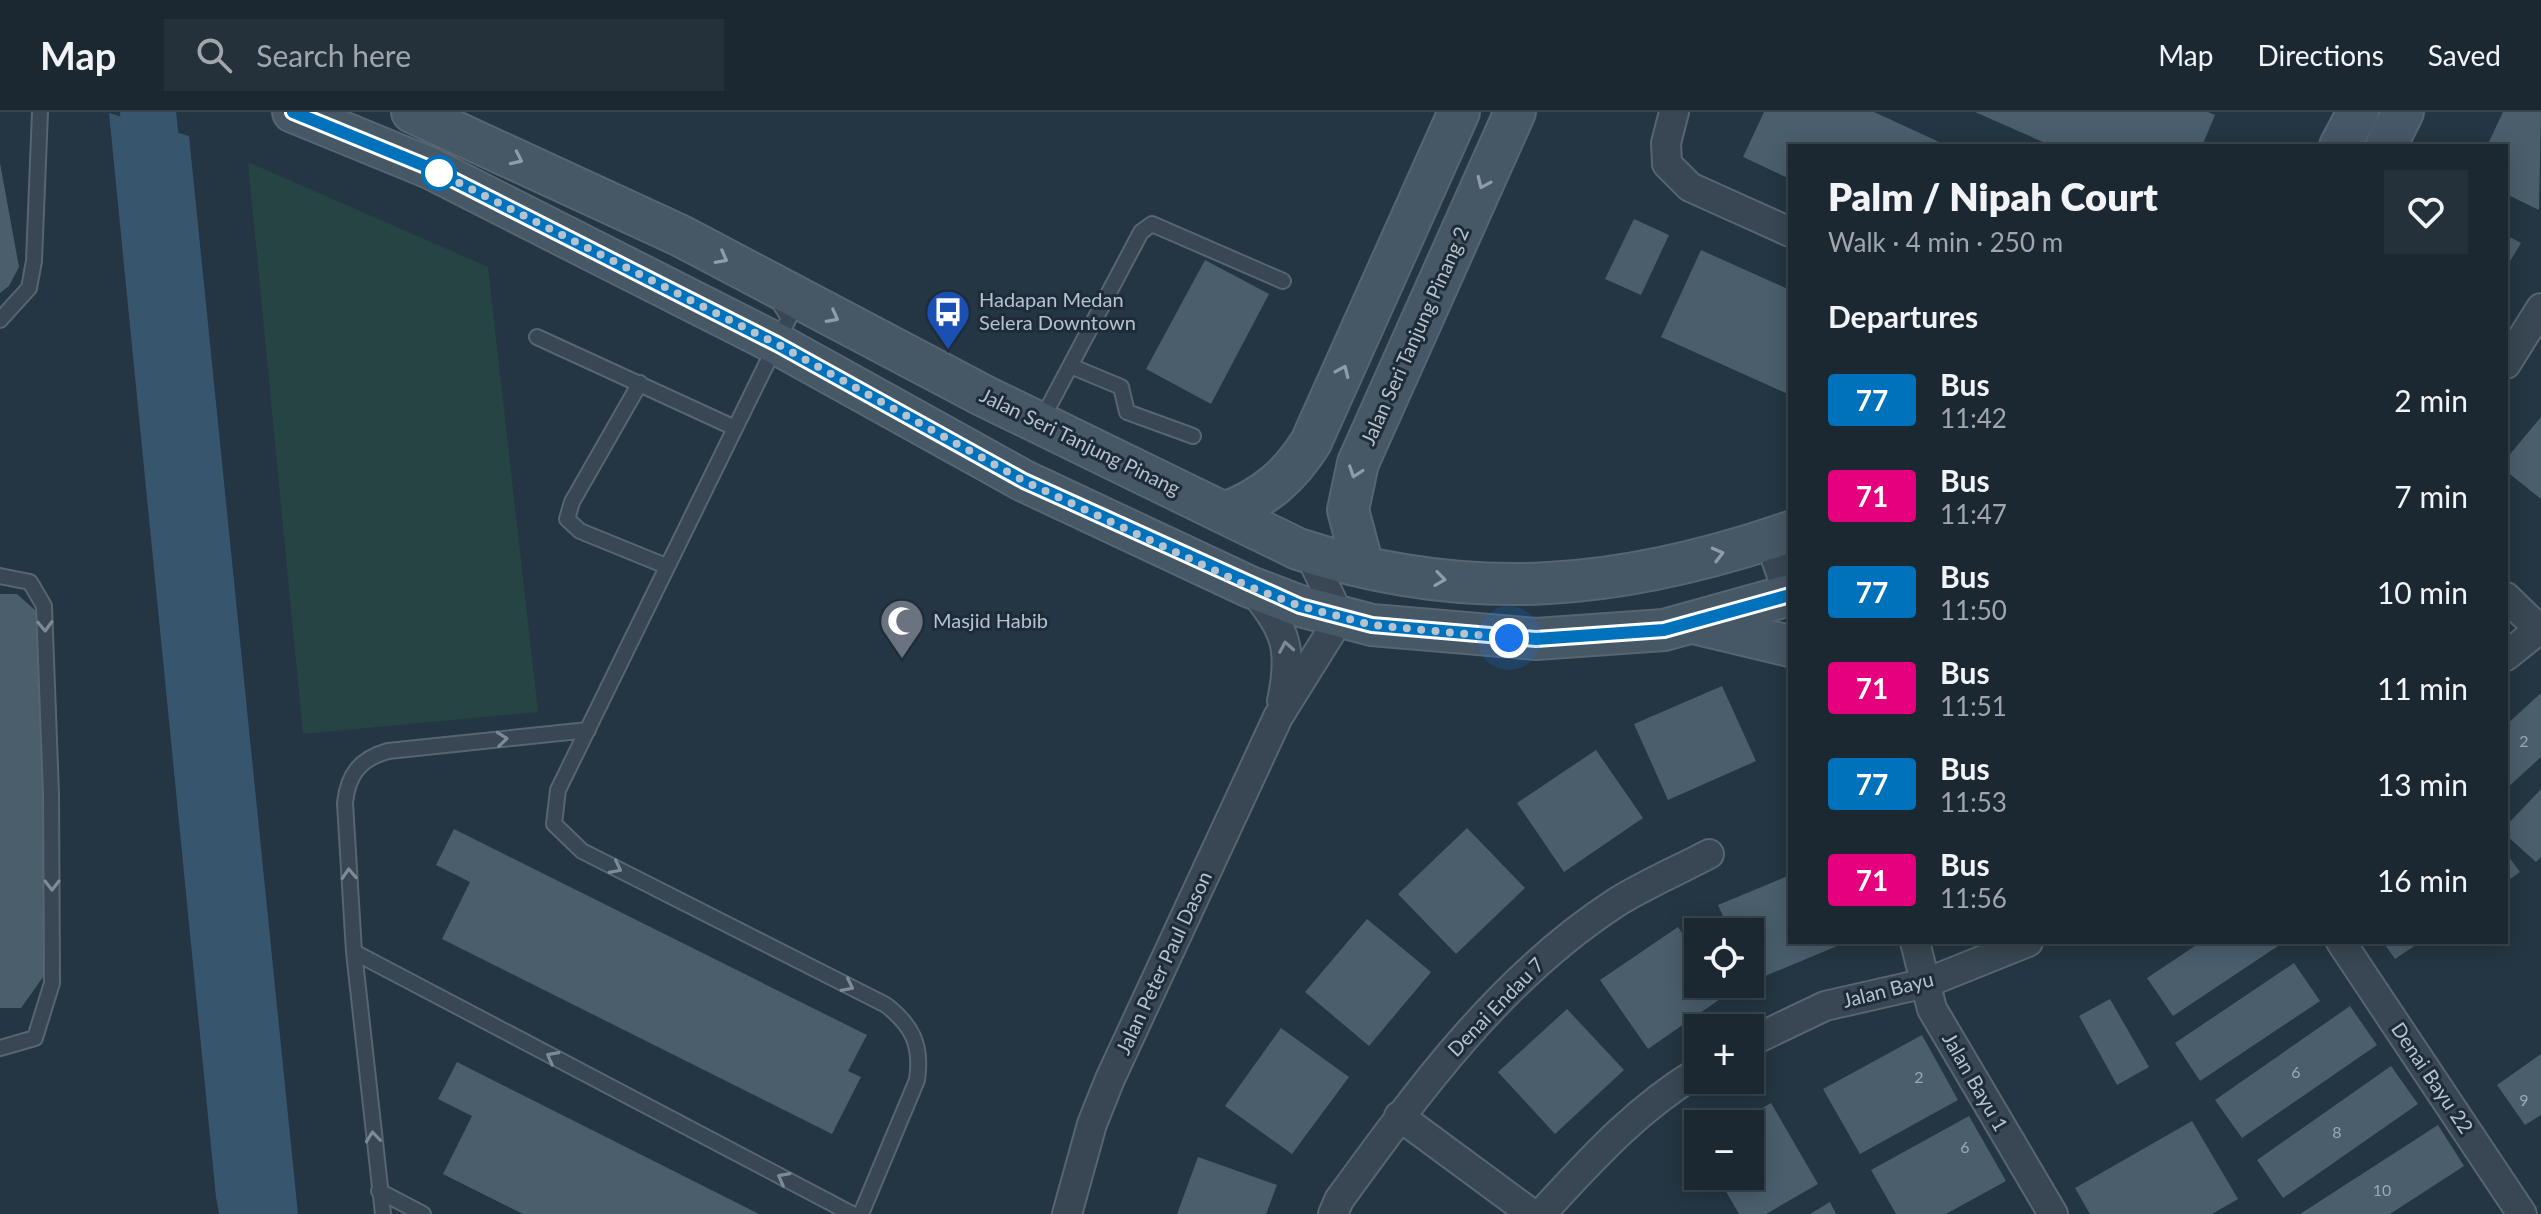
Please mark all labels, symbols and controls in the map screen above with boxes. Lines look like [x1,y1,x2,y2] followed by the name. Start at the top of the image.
[164,19,724,91] search box
[40,32,116,78] text: Map
[192,33,236,77] icon: search
[256,37,411,73] text: Search here
[2158,38,2213,72] text: Map
[2257,38,2384,72] text: Directions
[2428,38,2501,72] text: Saved
[509,149,524,165] one-way arrow
[422,156,456,190] unlabelled marker
[2384,170,2468,254] button: heart
[1828,173,2158,219] text: Palm / Nipah Court
[1477,175,1493,189] one-way arrow
[1355,223,1473,448] street label: Jalan Seri Tanjung Pinang 2
[1828,226,2063,258] text: Walk · 4 min · 250 m
[714,248,728,264] one-way arrow
[979,287,1136,334] place label: Hadapan Medan Selera Downtown
[924,288,972,351] bus stop icon: Hadapan Medan Selera Downtown
[1828,298,1978,334] text: Departures
[825,307,840,322] one-way arrow
[1333,365,1349,379] one-way arrow
[1940,366,1990,402] text: Bus
[977,382,1184,500] street label: Jalan Seri Tanjung Pinang
[2394,382,2468,418] text: 2 min
[1856,383,1888,417] text: 77
[1940,402,2007,434] text: 11:42
[1940,462,1990,498] text: Bus
[1349,464,1365,478] one-way arrow
[2394,478,2468,514] text: 7 min
[1856,479,1888,513] text: 71
[1940,498,2007,530] text: 11:47
[1710,547,1724,563] one-way arrow
[1940,558,1990,594] text: Bus
[1433,570,1447,587] one-way arrow
[2377,574,2468,610] text: 10 min
[1856,575,1888,609] text: 77
[1940,594,2007,626] text: 11:50
[878,597,926,660] mosque icon: Masjid Habib
[933,608,1048,632] place label: Masjid Habib
[1489,618,1529,658] your location
[36,620,53,633] one-way arrow
[1278,640,1295,654] one-way arrow
[1940,654,1990,690] text: Bus
[2377,670,2468,706] text: 11 min
[1856,671,1888,705] text: 71
[1940,690,2007,722] text: 11:51
[496,731,509,748] one-way arrow
[2519,731,2529,750] house number: 2
[1940,750,1990,786] text: Bus
[2377,766,2468,802] text: 13 min
[1856,767,1888,801] text: 77
[1940,786,2007,818] text: 11:53
[1940,846,1990,882] text: Bus
[608,859,623,874] one-way arrow
[2377,862,2468,898] text: 16 min
[1856,863,1888,897] text: 71
[341,867,358,880] one-way arrow
[1110,867,1216,1058] street label: Jalan Peter Paul Dason
[43,879,61,892] one-way arrow
[1940,882,2007,914] text: 11:56
[1684,918,1764,1190] map controls
[1684,918,1764,998] button: locate
[1442,952,1548,1061] street label: Denai Endau 7
[1840,966,1936,1012] street label: Jalan Bayu
[840,976,855,991] one-way arrow
[1684,1014,1764,1094] button: +
[2387,1017,2479,1138] street label: Denai Bayu 22
[1938,1028,2014,1135] street label: Jalan Bayu 1
[546,1051,561,1066] one-way arrow
[2291,1062,2301,1081] house number: 6
[1914,1067,1924,1086] house number: 2
[2519,1090,2529,1109] house number: 9
[1684,1110,1764,1190] button: −
[2332,1122,2342,1141] house number: 8
[365,1130,382,1143] one-way arrow
[1960,1137,1970,1156] house number: 6
[776,1172,791,1187] one-way arrow
[2373,1180,2391,1199] house number: 10

